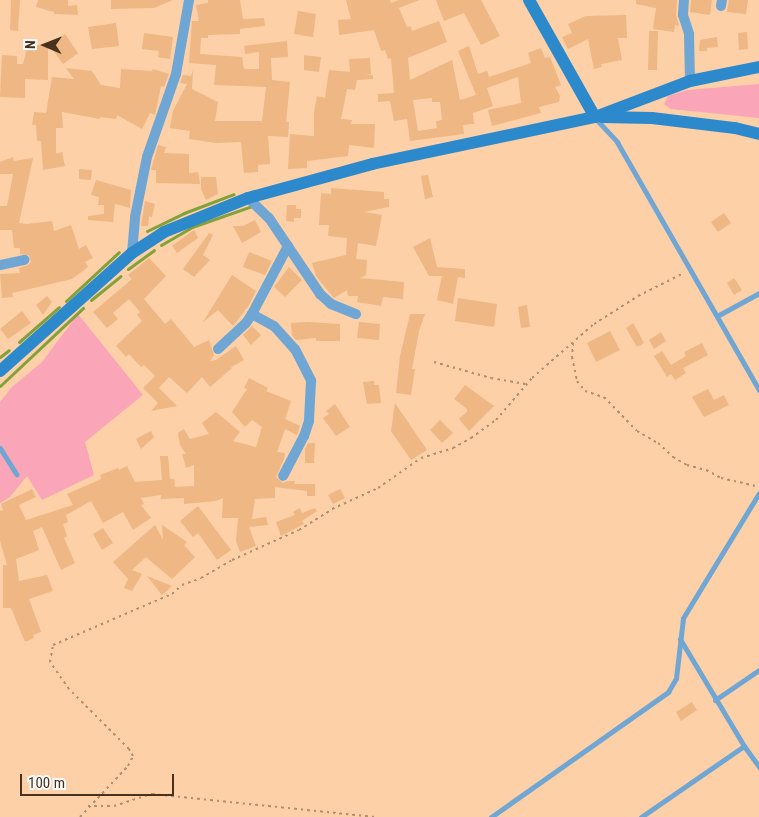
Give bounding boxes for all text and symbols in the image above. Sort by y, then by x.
north arrow [20,20,70,70]
text: N [22,40,38,49]
scale bar [22,764,176,796]
text: 100 m [28,774,65,792]

